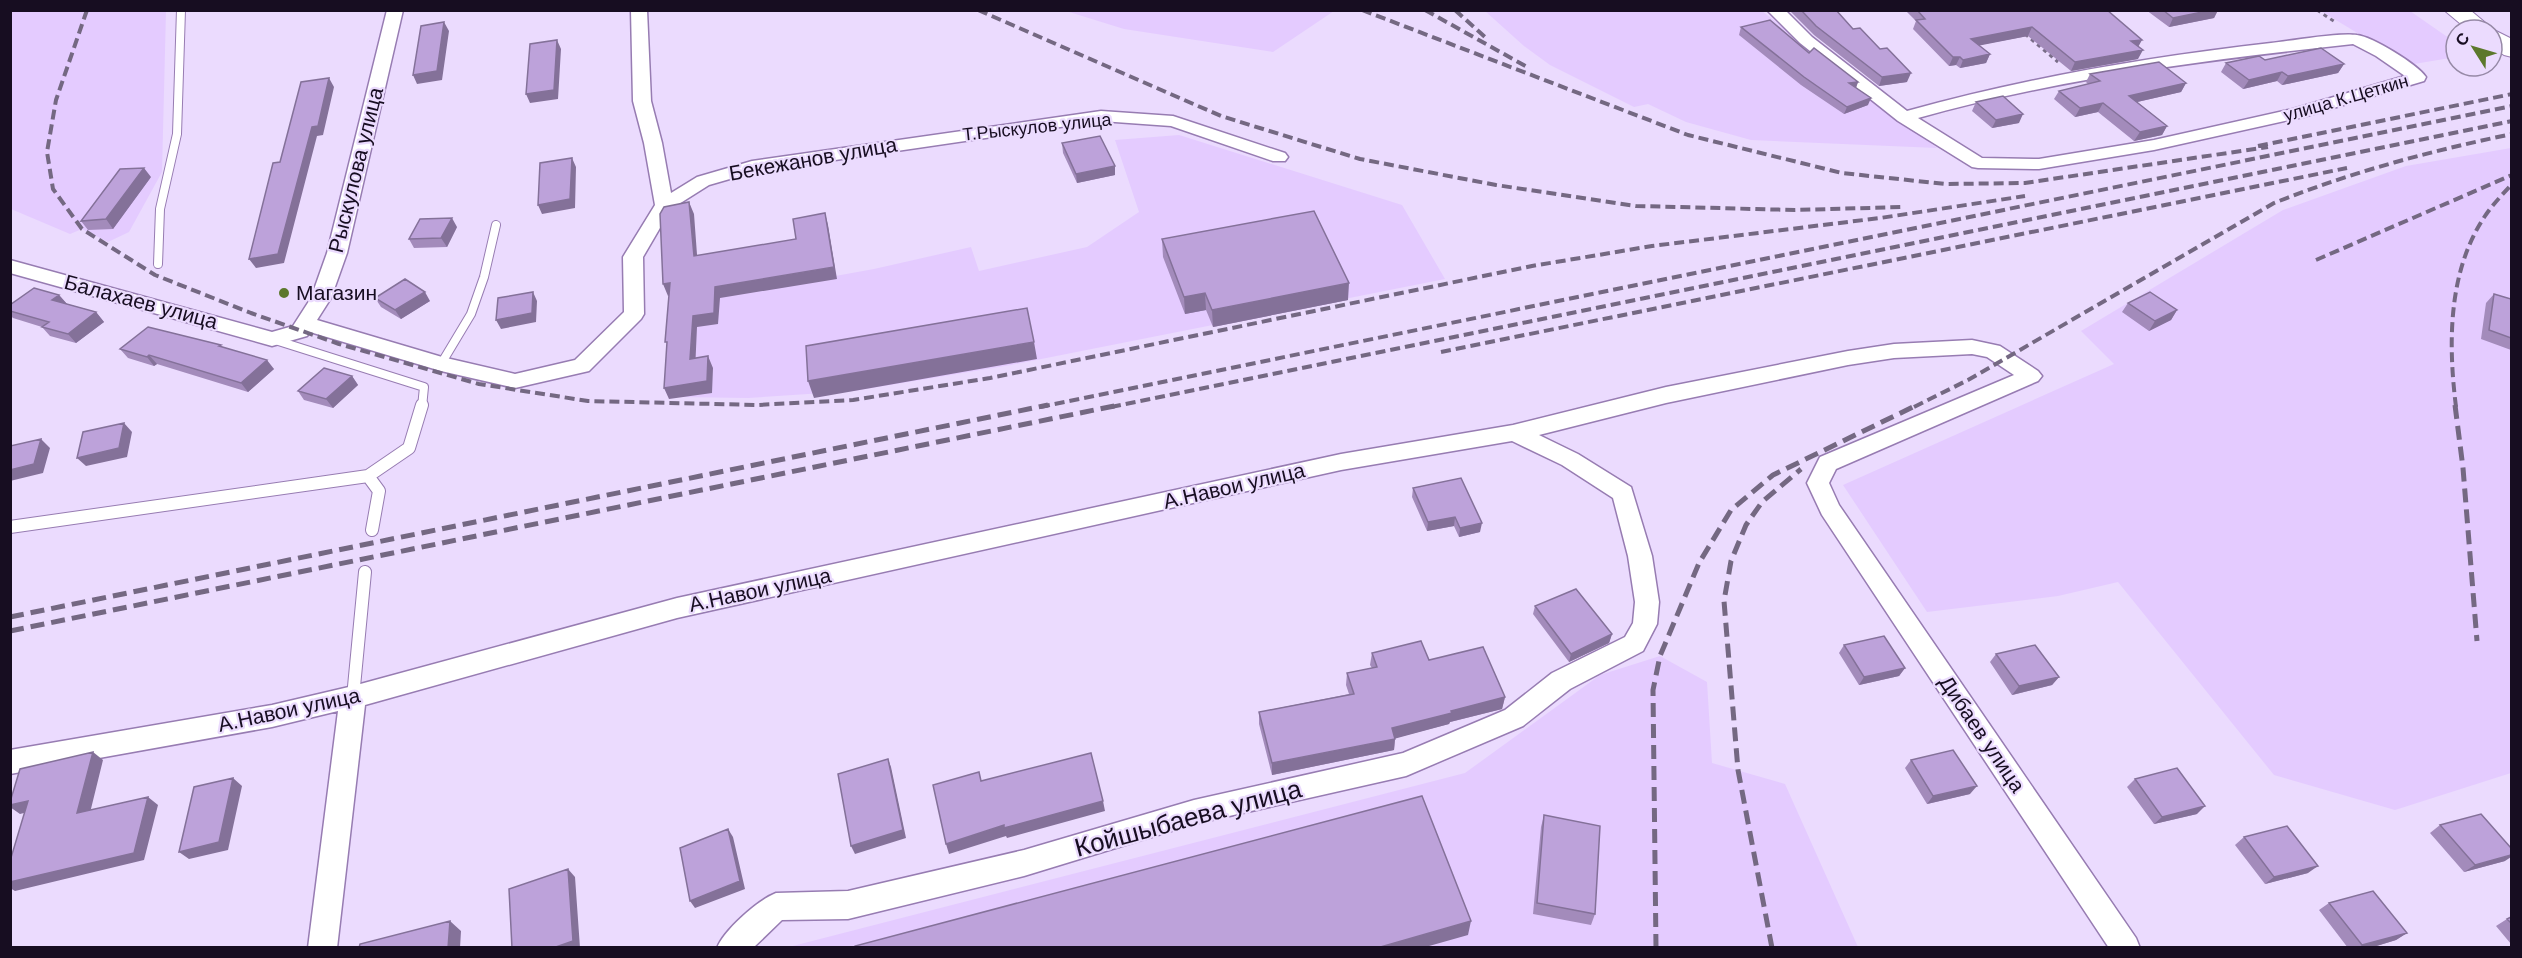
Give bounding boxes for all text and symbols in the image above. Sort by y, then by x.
north arrow [2444,18,2504,78]
text: С [2452,29,2473,49]
street label: улица К.Цеткин [2281,71,2411,125]
street label: Рыскулова улица [324,85,387,255]
street label: Т.Рыскулов улица [962,109,1113,145]
street label: Бекежанов улица [727,132,899,185]
street label: Балахаев улица [62,270,221,333]
place label: Магазин [296,281,377,304]
marker: Магазин [277,286,291,300]
street label: А.Навои улица [1161,458,1307,513]
street label: А.Навои улица [687,563,833,616]
street label: Дибаев улица [1935,671,2030,797]
street label: А.Навои улица [216,683,362,736]
street label: Койшыбаева улица [1071,773,1305,863]

